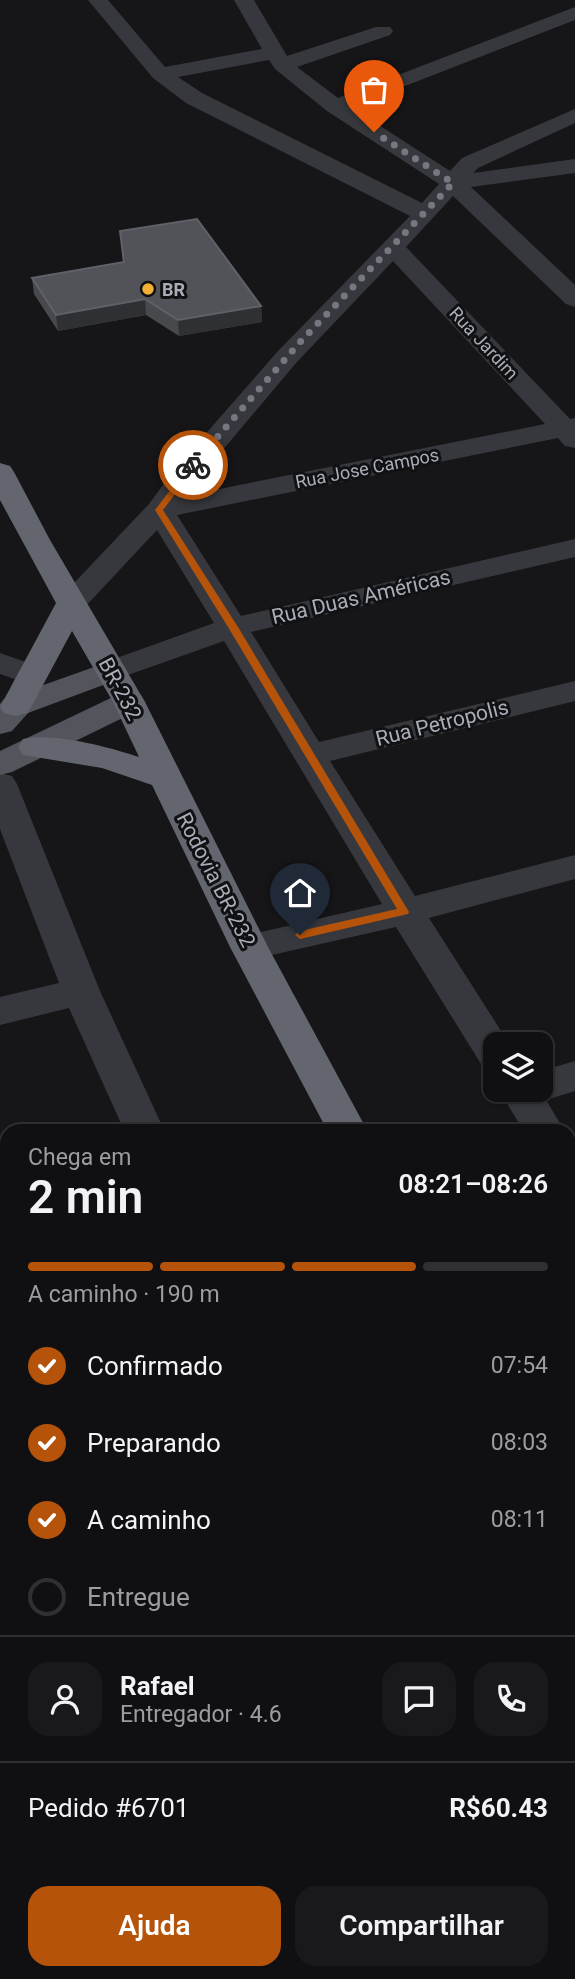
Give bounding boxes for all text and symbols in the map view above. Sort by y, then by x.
pin [344,60,404,132]
icon: bag [355,71,393,109]
place label: BR [162,279,185,300]
marker: BR [140,281,156,297]
street label: Rua Jardim [445,302,523,384]
courier [158,430,228,500]
street label: Rua Jose Campos [293,444,441,492]
icon: bike [174,446,212,484]
street label: Rua Duas Américas [269,565,453,629]
street label: BR-232 [94,654,146,724]
street label: Rua Petropolis [373,695,511,751]
street label: Rodovia BR-232 [172,809,260,951]
pin [270,863,330,935]
icon: home [281,874,319,912]
map controls [483,1032,553,1102]
button: layers [483,1032,553,1102]
text: Chega em [28,1144,131,1171]
text: 08:21–08:26 [398,1169,548,1199]
text: 2 min [28,1170,143,1224]
text: A caminho · 190 m [28,1281,220,1308]
icon: check [28,1347,66,1385]
text: Confirmado [87,1351,223,1381]
text: 07:54 [491,1352,548,1379]
icon: check [28,1424,66,1462]
text: Preparando [87,1428,221,1458]
text: 08:03 [491,1429,548,1456]
icon: check [28,1501,66,1539]
text: A caminho [87,1505,211,1535]
text: 08:11 [491,1506,548,1533]
text: Entregue [87,1582,190,1612]
button: person [28,1662,102,1736]
button: chat [382,1662,456,1736]
button: phone [474,1662,548,1736]
text: Rafael [120,1671,195,1701]
text: Entregador · 4.6 [120,1701,282,1728]
text: Pedido #6701 [28,1793,189,1823]
text: R$60.43 [449,1793,548,1823]
button: Ajuda [28,1886,281,1966]
button: Compartilhar [295,1886,548,1966]

